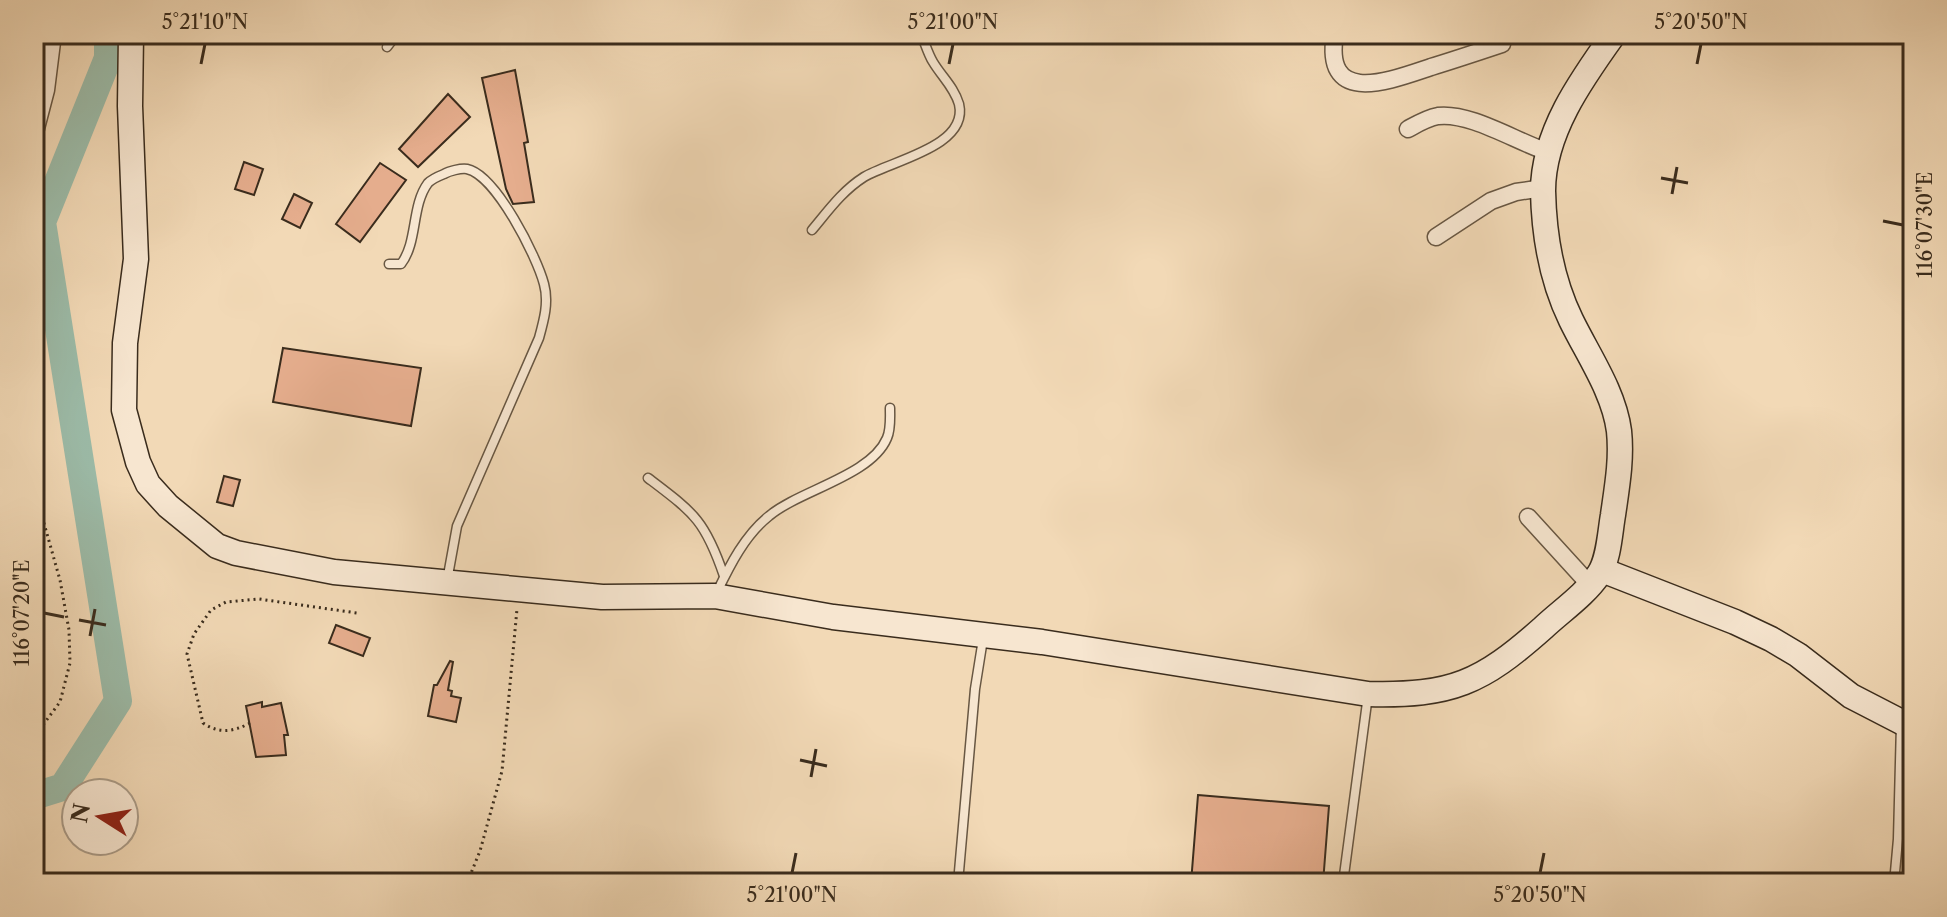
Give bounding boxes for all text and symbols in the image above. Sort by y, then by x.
text: 5°21'10"N [162,10,248,34]
text: 5°21'00"N [908,10,998,34]
text: 5°20'50"N [1654,10,1748,34]
text: 116°07'30"E [1913,172,1937,278]
text: 116°07'20"E [10,560,34,667]
north arrow [60,777,140,857]
text: N [66,801,96,825]
text: 5°21'00"N [747,883,837,907]
text: 5°20'50"N [1493,883,1587,907]

